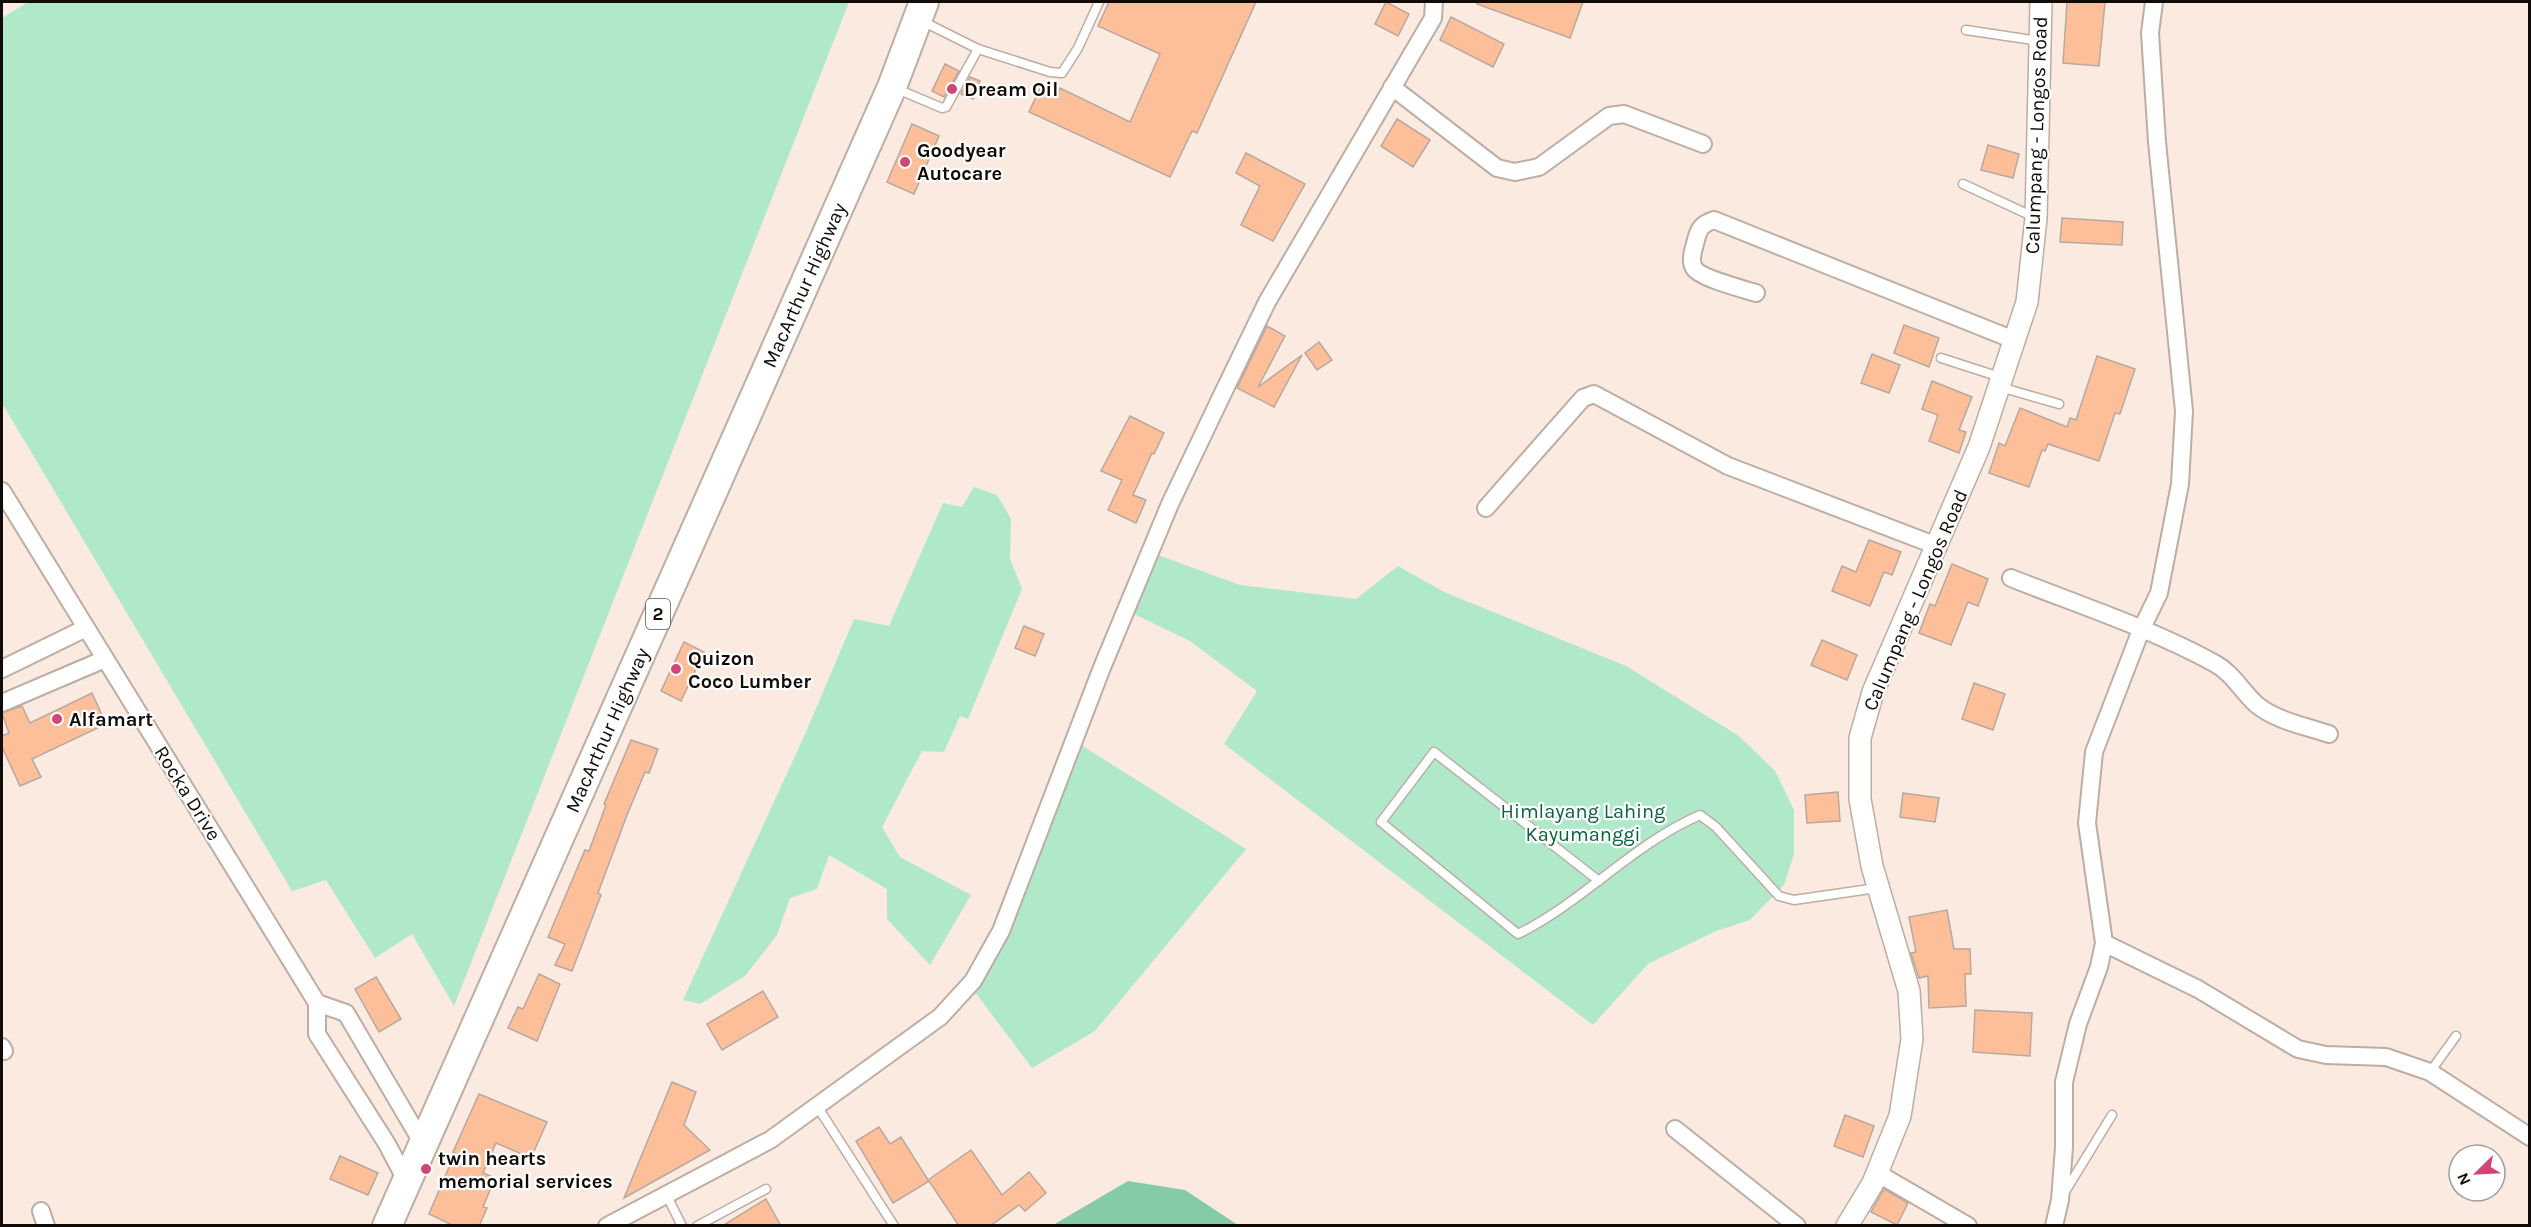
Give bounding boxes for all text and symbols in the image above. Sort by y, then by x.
street label: Calumpang - Longos Road [2021,16,2052,254]
place label: Dream Oil [964,78,1058,101]
marker: Dream Oil [945,82,959,96]
place label: Goodyear Autocare [917,139,1006,185]
marker: Goodyear Autocare [898,155,912,169]
street label: MacArthur Highway [758,199,851,371]
street label: Calumpang - Longos Road [1858,486,1973,714]
road number: 2 [646,599,670,629]
street label: MacArthur Highway [561,644,654,816]
place label: Quizon Coco Lumber [688,647,811,693]
marker: Quizon Coco Lumber [669,662,683,676]
place label: Alfamart [69,708,153,731]
marker: Alfamart [50,712,64,726]
street label: Rocka Drive [149,742,226,845]
park label: Himlayang Lahing Kayumanggi [1501,800,1665,846]
north arrow [2447,1143,2507,1203]
place label: twin hearts memorial services [438,1147,613,1193]
marker: twin hearts memorial services [419,1162,433,1176]
text: N [2453,1170,2475,1188]

